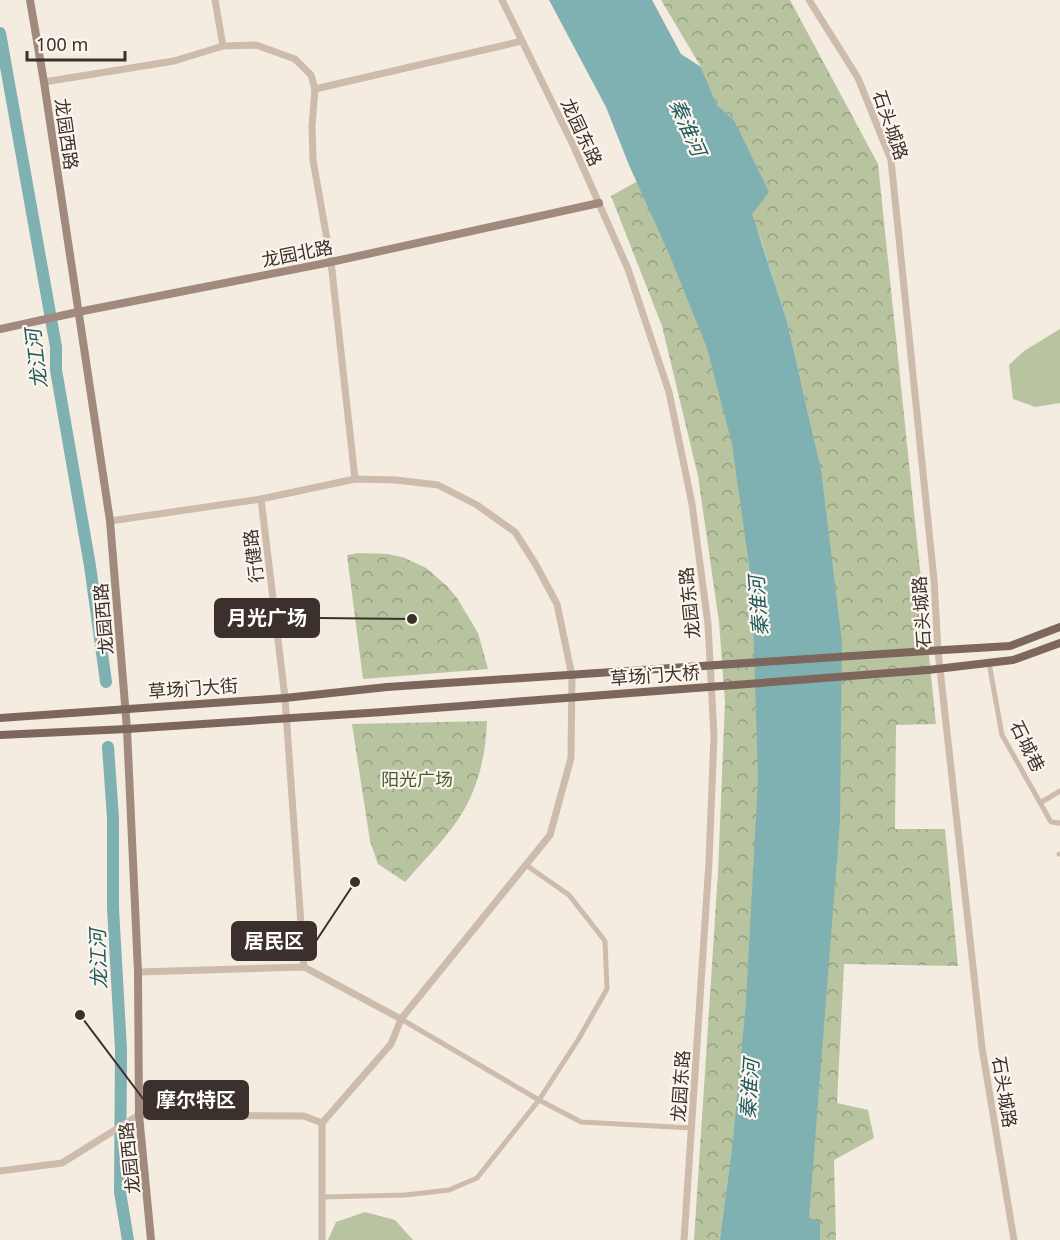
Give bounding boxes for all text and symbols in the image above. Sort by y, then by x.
scale bar [27,24,124,62]
text: 100 m [36,32,88,56]
street label: 石头城路 [868,87,914,163]
street label: 龙园东路 [556,94,608,170]
water label: 秦淮河 [663,94,714,164]
street label: 龙园西路 [50,97,84,171]
street label: 龙园北路 [259,234,335,272]
water label: 龙江河 [18,324,53,390]
street label: 行健路 [238,528,268,584]
street label: 龙园东路 [673,566,705,640]
water label: 秦淮河 [742,571,774,637]
street label: 石头城路 [907,575,935,649]
street label: 龙园西路 [88,582,118,656]
callout: 月光广场 [215,599,319,637]
text: 月光广场 [227,604,307,631]
street label: 草场门大桥 [609,660,701,690]
street label: 草场门大街 [147,673,239,703]
street label: 石城巷 [1005,716,1051,776]
park label: 阳光广场 [381,767,453,791]
callout: 居民区 [232,922,316,960]
water label: 龙江河 [83,925,113,989]
text: 居民区 [244,927,304,954]
street label: 龙园东路 [666,1049,694,1123]
water label: 秦淮河 [733,1054,765,1120]
street label: 石头城路 [988,1055,1022,1129]
callout: 摩尔特区 [144,1081,248,1119]
text: 摩尔特区 [156,1086,236,1113]
street label: 龙园西路 [113,1121,145,1195]

